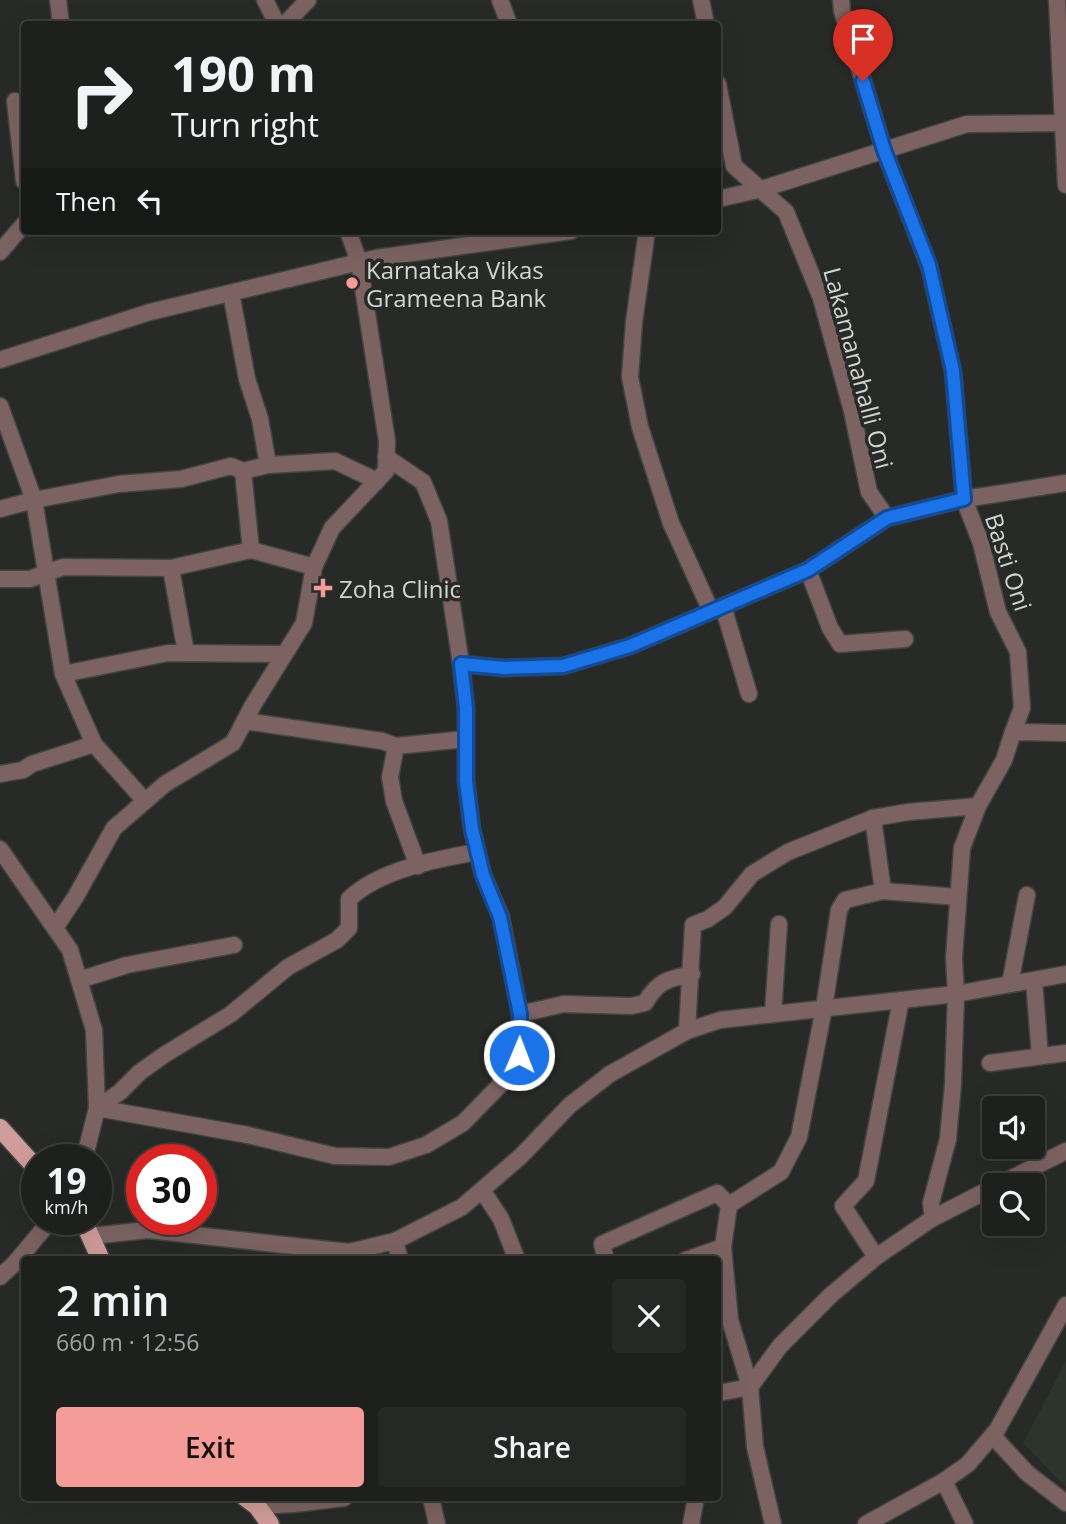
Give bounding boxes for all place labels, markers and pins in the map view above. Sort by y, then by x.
pin [833,9,893,81]
place label: Karnataka Vikas Grameena Bank [366,253,547,314]
marker: Karnataka Vikas Grameena Bank [344,275,360,291]
place label: Zoha Clinic [339,572,461,605]
marker: Zoha Clinic [313,578,333,598]

